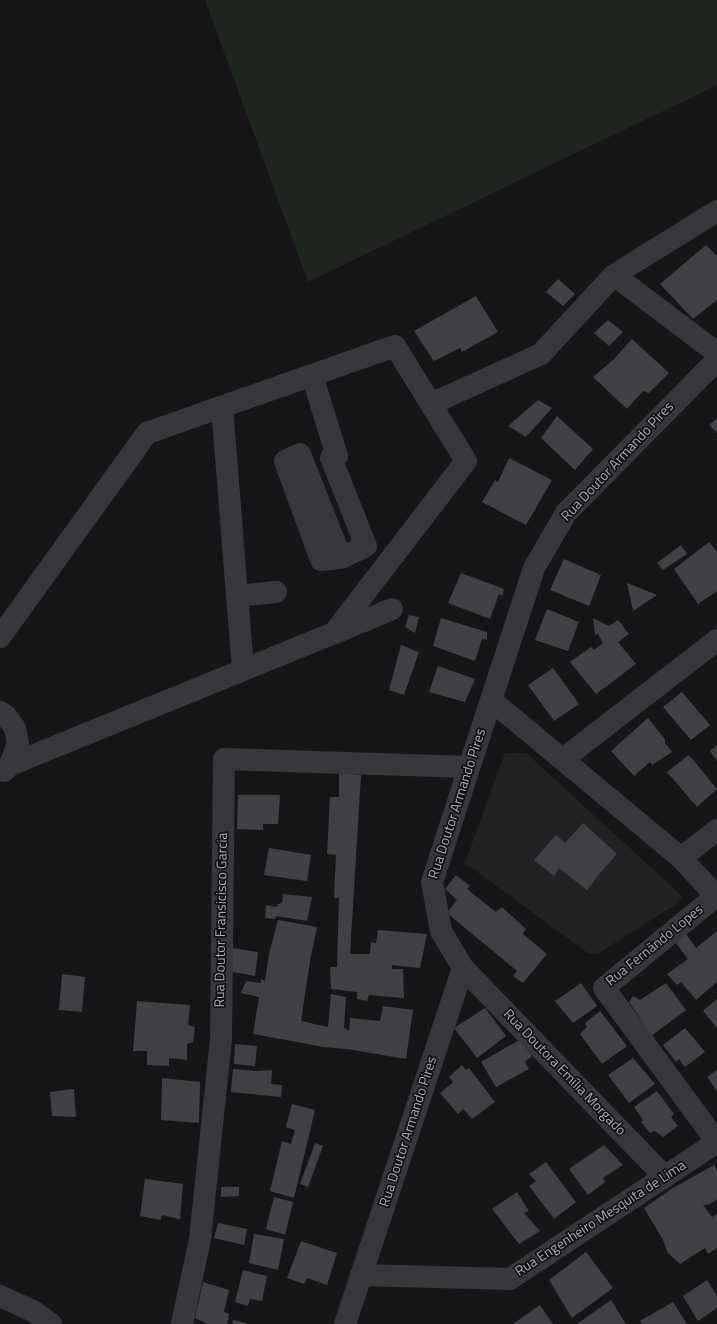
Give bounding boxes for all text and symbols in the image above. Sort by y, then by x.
street label: Rua Doutor Armando Pires [558,399,678,525]
street label: Rua Doutor Armando Pires [426,727,490,881]
street label: Rua Doutor Fransicisco Garcia [212,832,232,1008]
street label: Rua Fernãndo Lopes [603,902,707,990]
street label: Rua Doutora Emília Morgado [499,1006,629,1140]
street label: Rua Doutor Armando Pires [377,1055,441,1209]
street label: Rua Engenheiro Mesquita de Lima [512,1157,690,1281]

